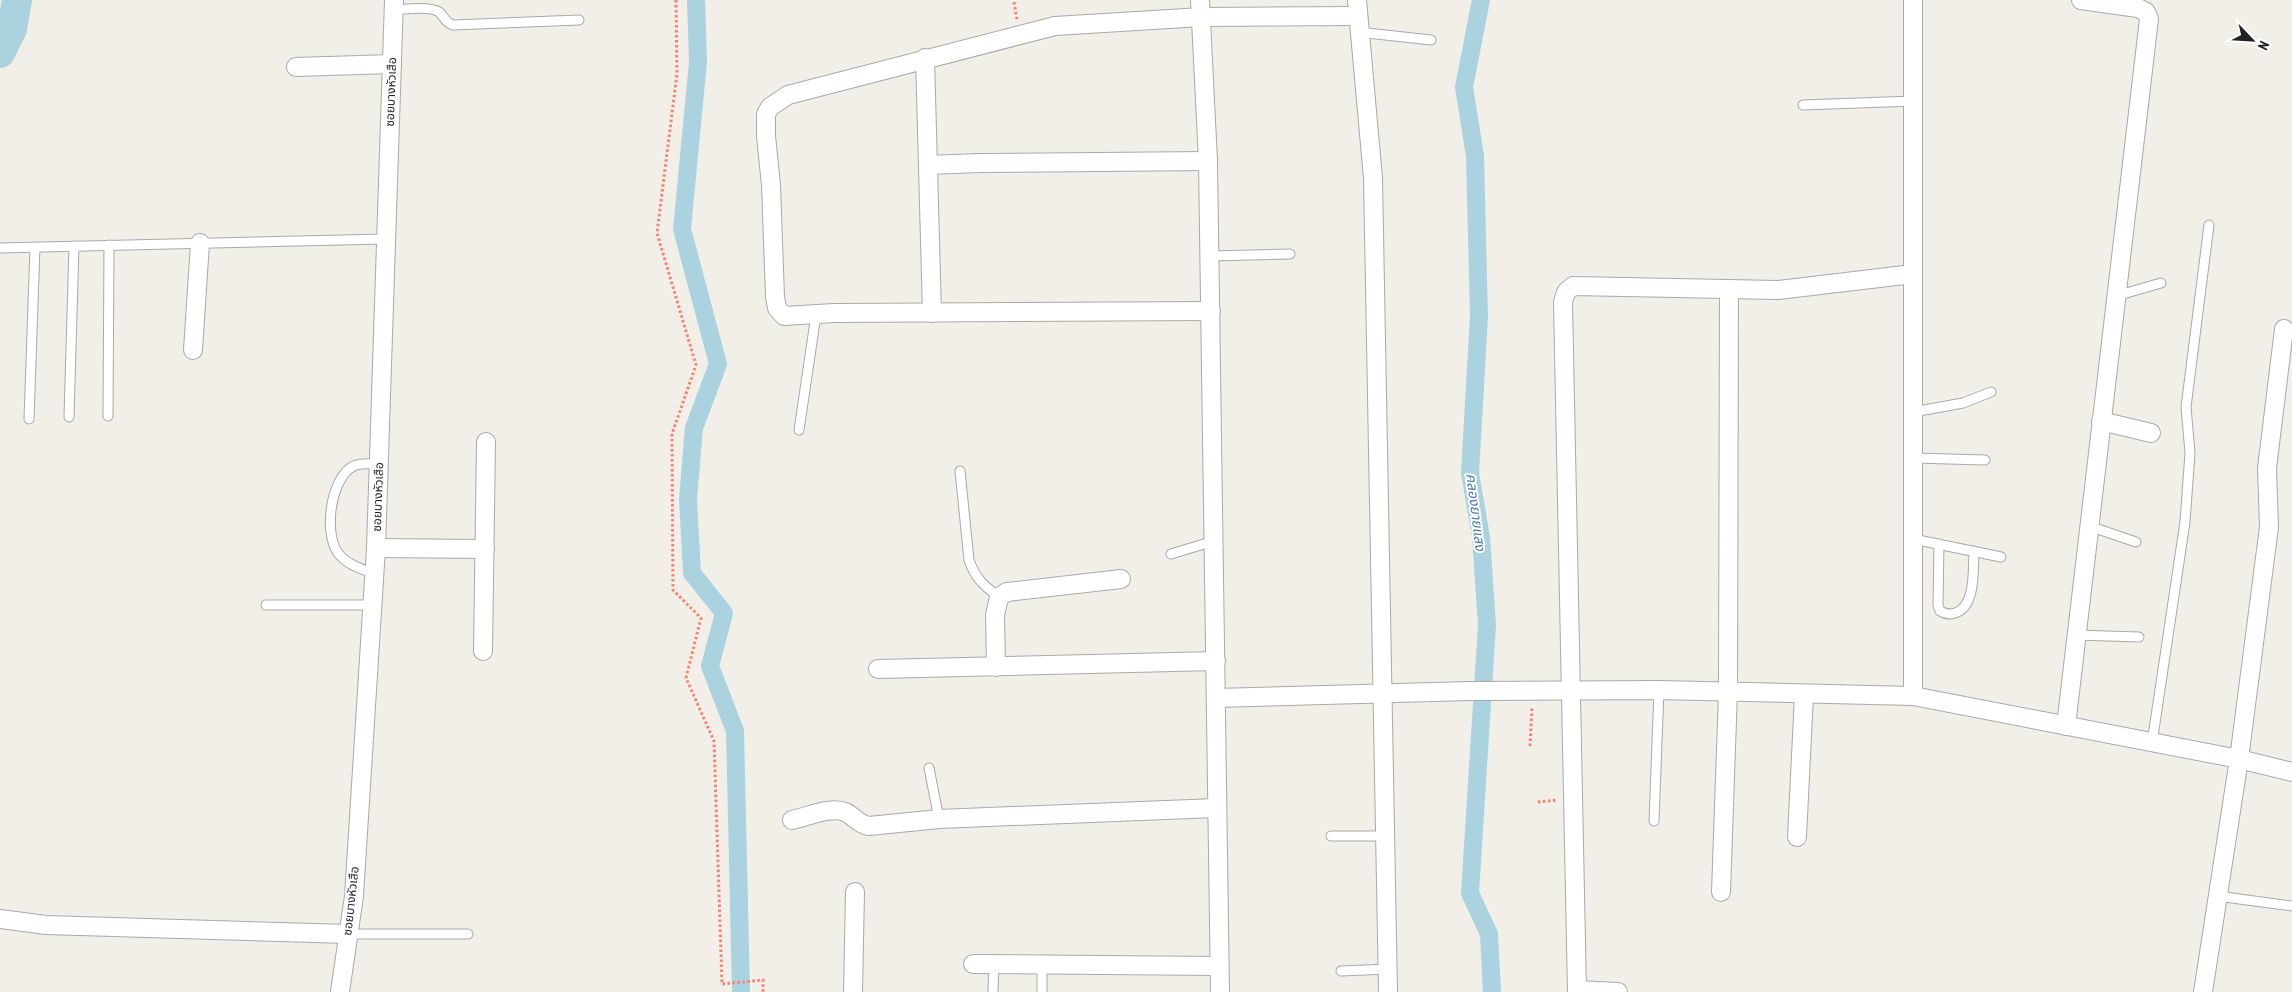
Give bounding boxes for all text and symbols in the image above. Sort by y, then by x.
north arrow [2227,15,2277,65]
text: N [2254,38,2274,53]
street label: ซอยบางหัวเสือ [382,57,399,127]
street label: ซอยบางหัวเสือ [369,462,386,532]
water label: คลองยายแสง [1462,472,1490,553]
street label: ซอยบางหัวเสือ [339,866,362,936]

